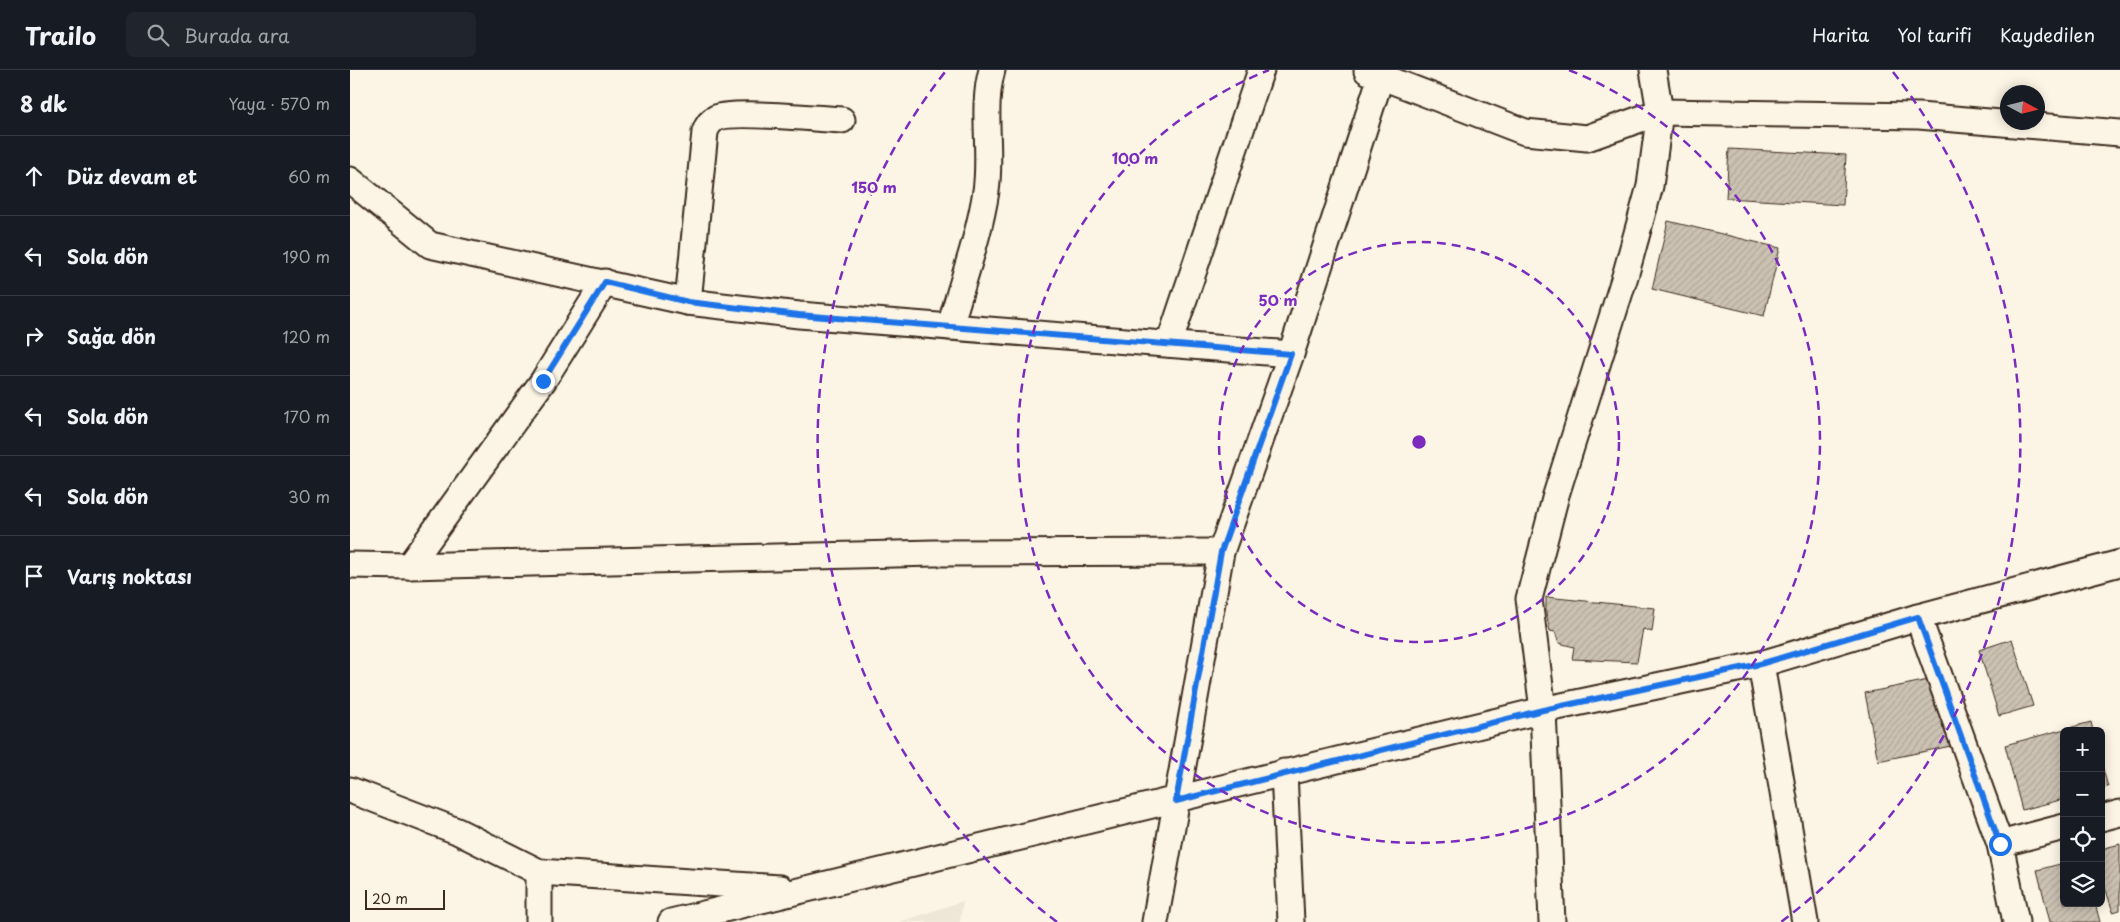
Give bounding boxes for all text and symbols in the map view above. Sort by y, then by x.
search box [126,12,476,57]
text: Trailo [25,17,96,53]
icon: search [144,21,172,49]
text: Burada ara [184,21,290,49]
text: Harita [1812,21,1869,48]
text: Yol tarifi [1897,21,1972,48]
text: Kaydedilen [2000,21,2095,48]
north arrow [2000,85,2045,130]
text: 8 dk [20,87,67,119]
text: Yaya · 570 m [228,91,330,115]
text: 100 m [1112,146,1158,169]
icon: ahead [20,162,48,190]
text: Düz devam et [67,162,197,190]
text: 60 m [288,164,330,188]
text: 150 m [851,175,897,198]
icon: left [20,242,48,270]
text: Sola dön [67,242,148,270]
text: 190 m [282,244,330,268]
text: 50 m [1259,288,1297,311]
icon: right [20,322,48,350]
text: Sağa dön [67,322,156,350]
text: 120 m [283,324,330,348]
route end [532,370,555,393]
icon: left [20,402,48,430]
text: Sola dön [67,402,148,430]
text: 170 m [284,404,330,428]
centre of rings [1410,433,1428,451]
icon: left [20,482,48,510]
text: Sola dön [67,482,148,510]
text: 30 m [288,484,330,508]
icon: arrive [20,562,48,590]
text: Varış noktası [67,562,192,590]
map controls [2060,727,2105,907]
button: + [2060,727,2105,772]
button: − [2060,772,2105,817]
button: locate [2060,817,2105,862]
route start [1989,833,2012,856]
button: layers [2060,862,2105,907]
scale bar [365,887,445,910]
text: 20 m [372,888,408,909]

